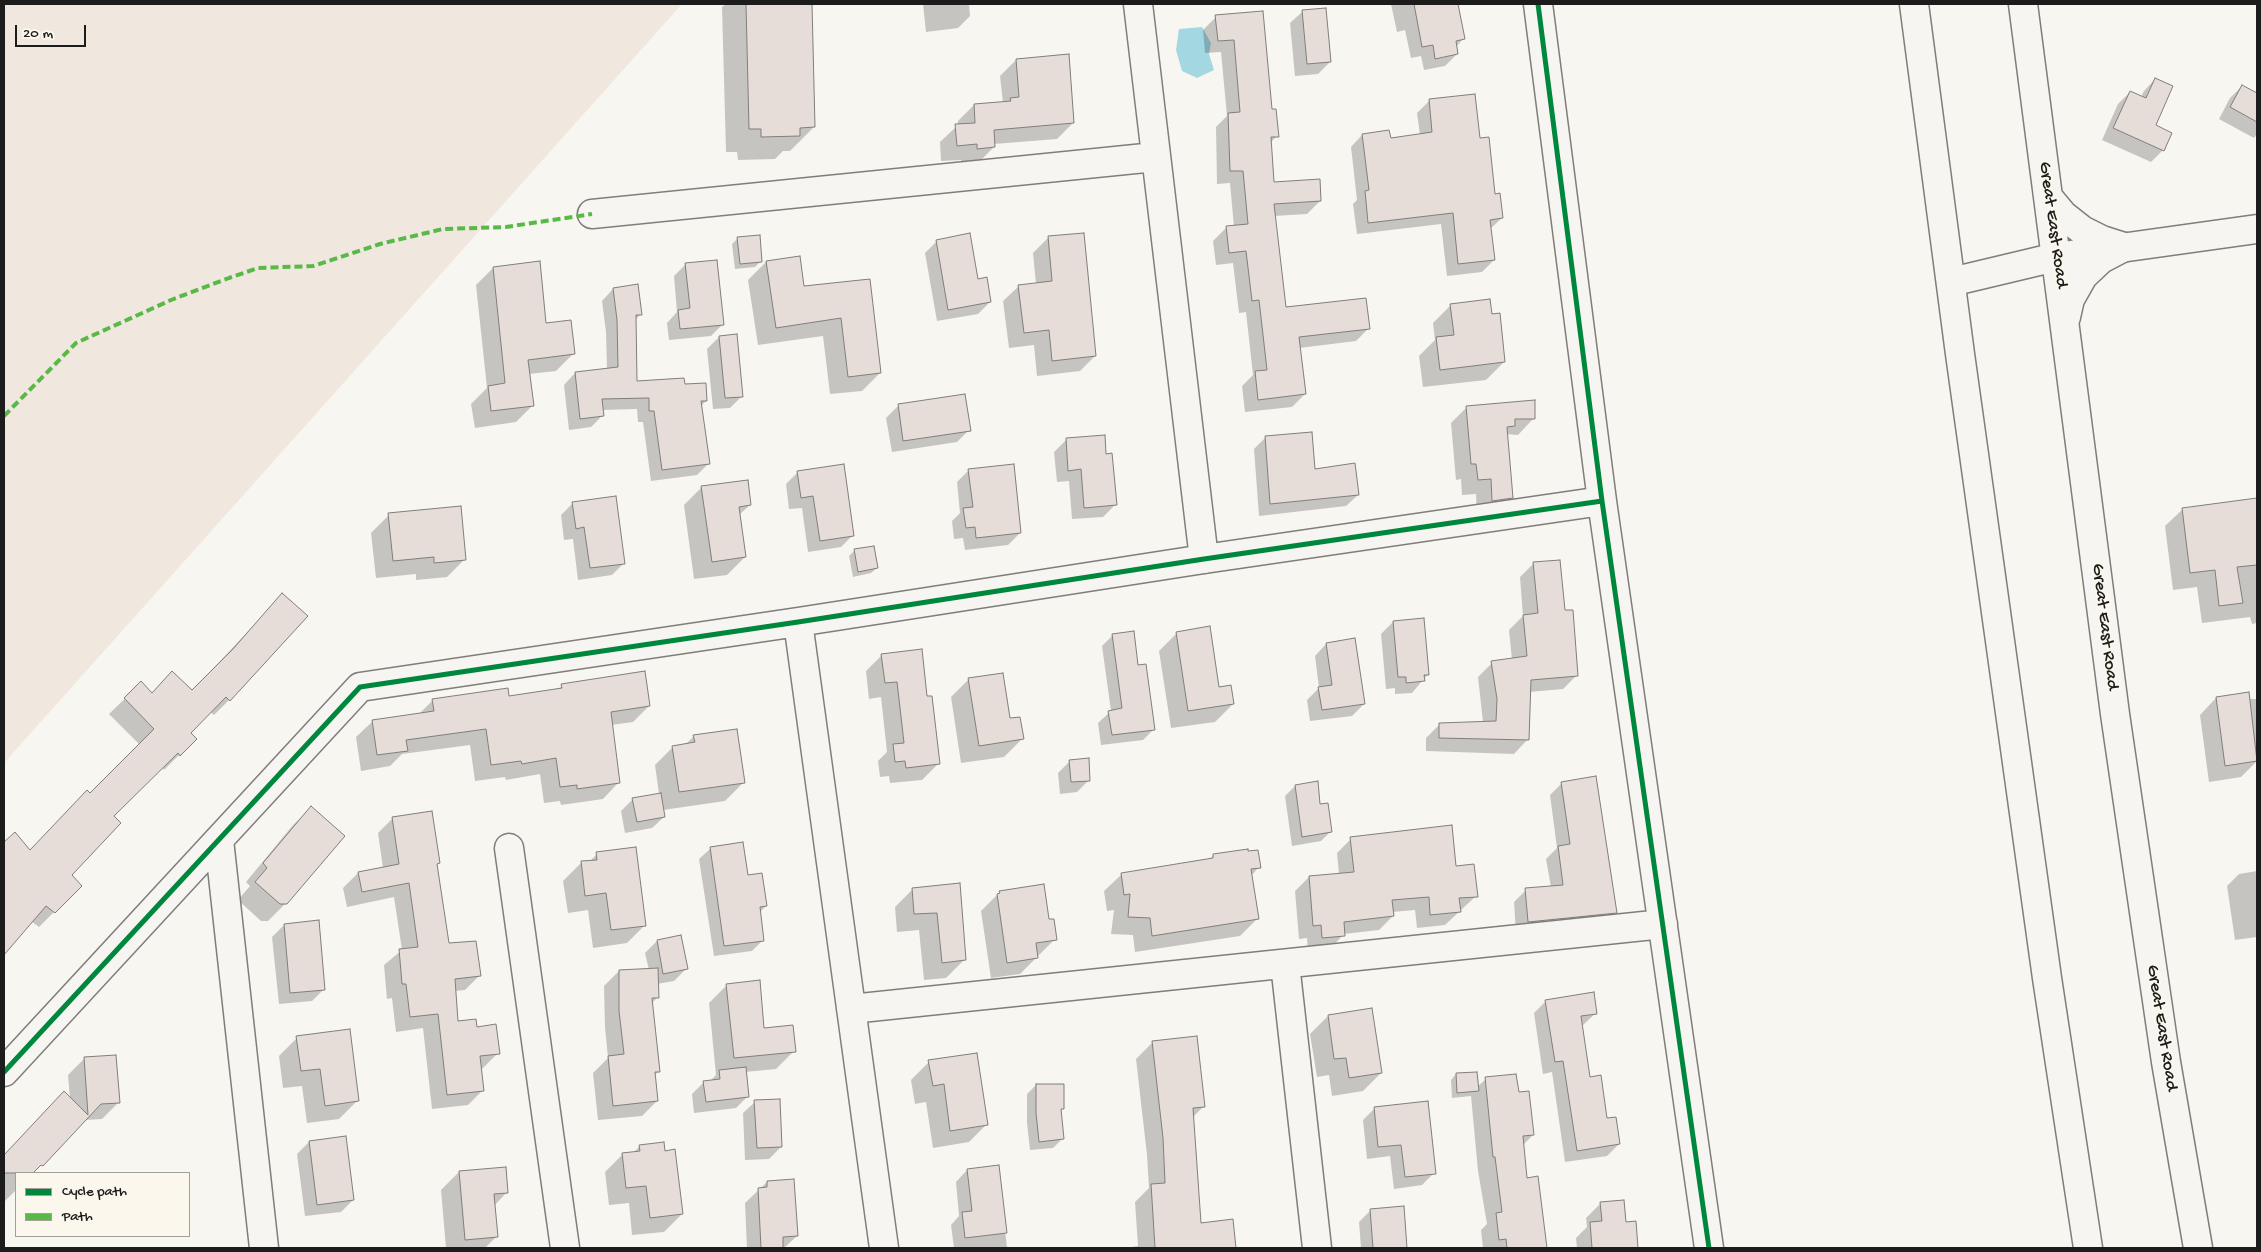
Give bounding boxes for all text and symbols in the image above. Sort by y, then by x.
scale bar [18,15,89,47]
text: 20 m [23,25,53,43]
street label: Great East Road [2032,160,2072,290]
street label: Great East Road [2086,562,2122,692]
street label: Great East Road [2140,963,2182,1093]
legend [15,1172,190,1237]
text: Cycle path [62,1183,127,1201]
text: Path [62,1208,93,1226]

